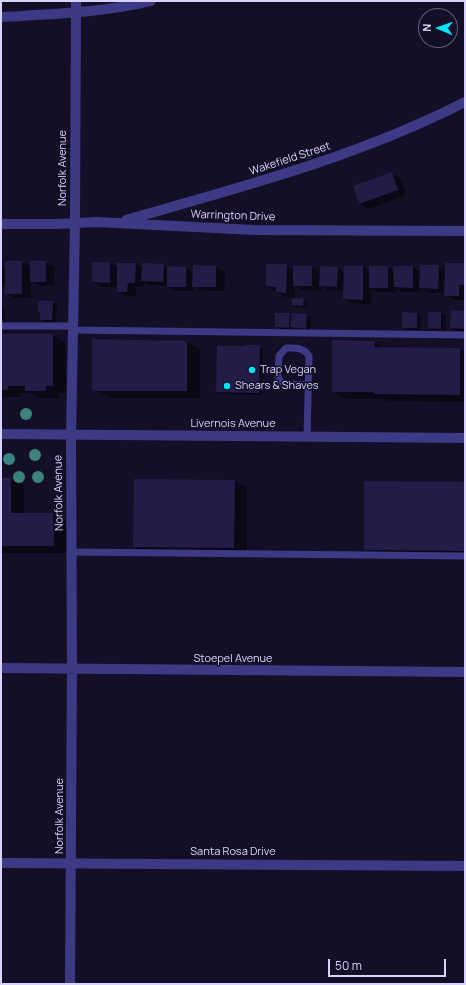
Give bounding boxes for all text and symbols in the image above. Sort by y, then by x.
north arrow [418,8,458,48]
text: N [419,23,434,32]
street label: Norfolk Avenue [56,130,70,206]
street label: Wakefield Street [248,140,332,178]
street label: Warrington Drive [190,208,276,224]
place label: Trap Vegan [260,363,316,377]
marker: Trap Vegan [247,365,257,375]
place label: Shears & Shaves [235,379,319,393]
marker: Shears & Shaves [222,381,232,391]
street label: Livernois Avenue [190,417,276,431]
street label: Norfolk Avenue [52,455,66,531]
street label: Stoepel Avenue [193,652,273,666]
street label: Norfolk Avenue [53,778,67,854]
street label: Santa Rosa Drive [190,845,276,859]
scale bar [330,951,448,977]
text: 50 m [335,957,362,974]

